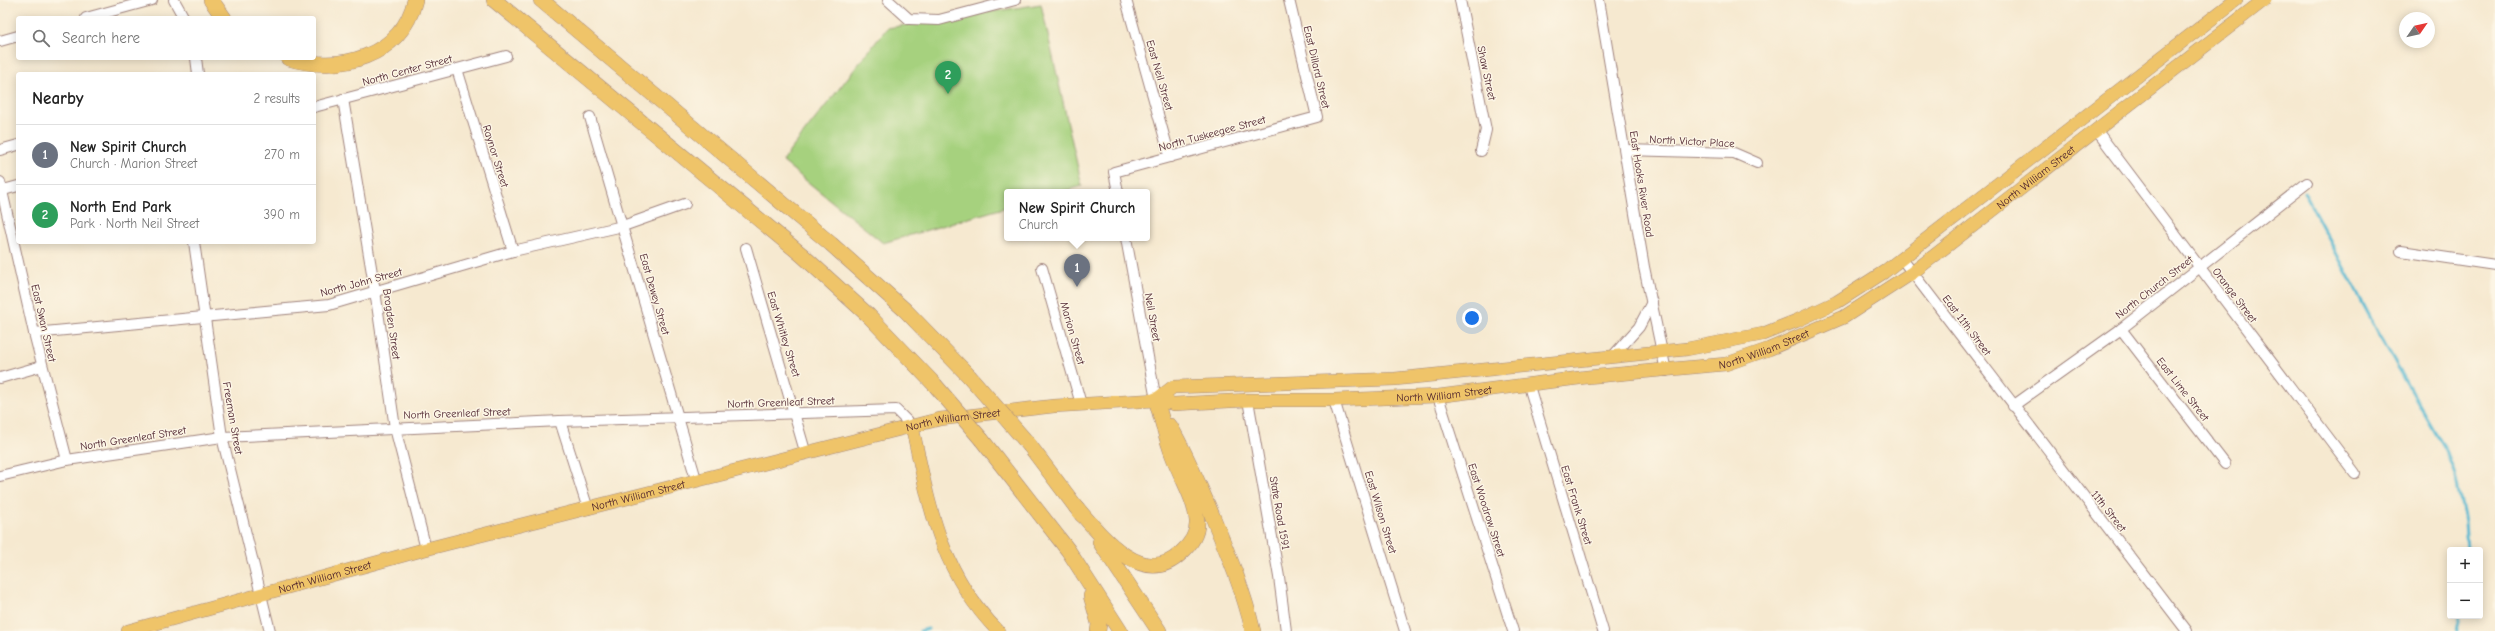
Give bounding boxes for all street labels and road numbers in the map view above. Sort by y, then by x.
street label: East Dillard Street [1301,24,1333,111]
street label: East Neil Street [1143,38,1176,113]
street label: Shaw Street [1474,45,1499,102]
street label: North Center Street [361,52,454,89]
street label: North Tuskeegee Street [1157,113,1268,154]
street label: Raynor Street [480,123,511,190]
street label: East Hooks River Road [1627,130,1656,238]
street label: North Victor Place [1649,133,1736,150]
street label: North William Street [1994,143,2078,212]
street label: East Dewey Street [637,252,673,337]
street label: North Church Street [2113,253,2196,322]
street label: North John Street [319,265,404,300]
street label: Orange Street [2210,265,2260,326]
street label: East Swan Street [28,283,59,364]
street label: Brogden Street [380,288,403,361]
street label: East Whitley Street [764,290,803,379]
street label: Neil Street [1142,292,1163,343]
street label: East 11th Street [1940,292,1994,359]
street label: Marion Street [1057,300,1088,367]
street label: North William Street [1718,326,1812,372]
street label: East Lime Street [2154,355,2212,425]
street label: Freeman Street [220,381,245,456]
street label: North William Street [1396,383,1493,405]
street label: North Greenleaf Street [727,394,836,411]
street label: North Greenleaf Street [403,405,512,422]
street label: North William Street [905,406,1002,434]
street label: North Greenleaf Street [79,424,188,453]
street label: East Woodrow Street [1465,462,1508,560]
street label: East Frank Street [1558,464,1595,547]
street label: East Wilson Street [1362,469,1400,556]
street label: State Road 1591 [1267,475,1292,551]
street label: North William Street [590,478,687,514]
street label: 11th Street [2088,488,2129,535]
street label: North William Street [277,558,373,596]

